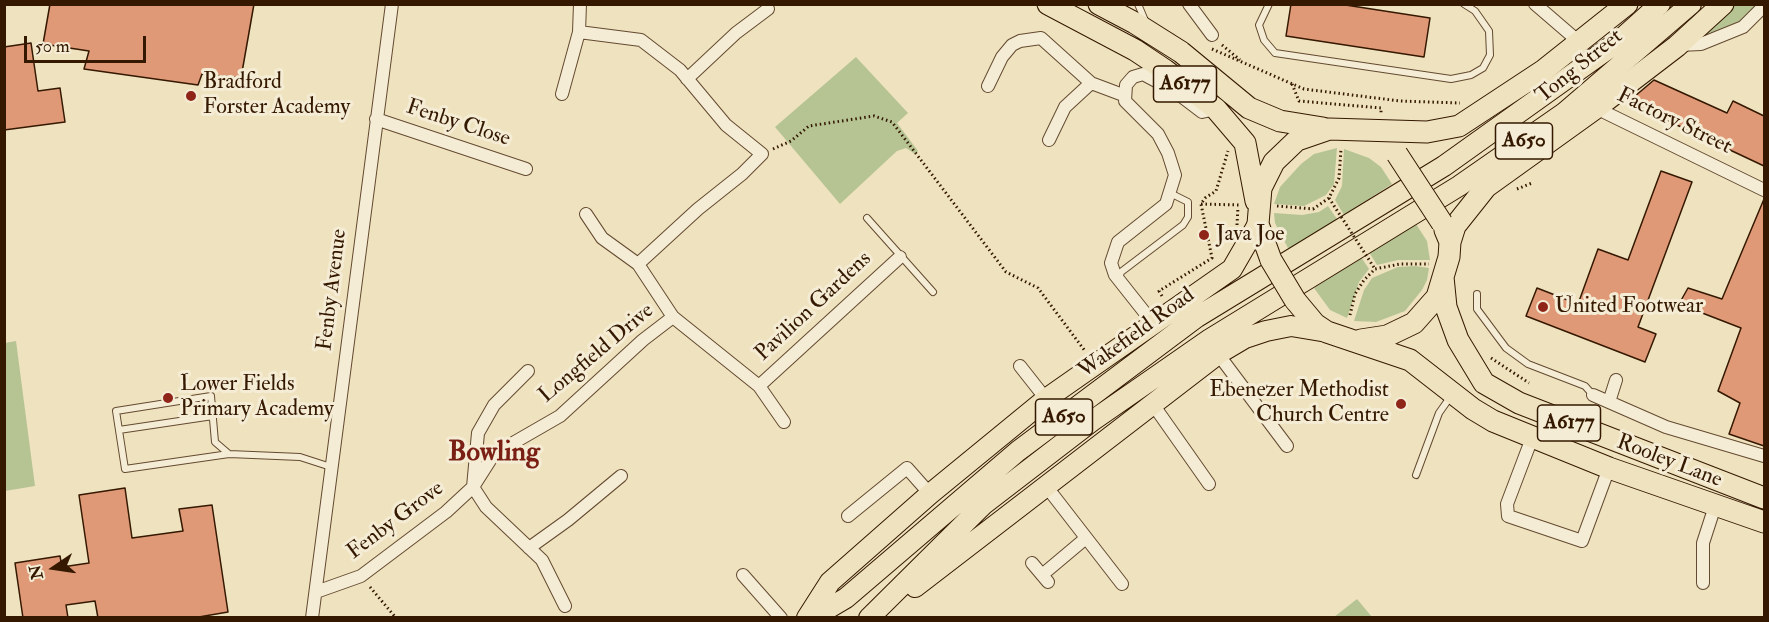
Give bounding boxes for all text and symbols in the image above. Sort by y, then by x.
scale bar [27,24,148,62]
street label: Tong Street [1531,24,1629,110]
text: 50 m [35,35,70,58]
road number: A6177 [1154,66,1216,102]
place label: Bradford Forster Academy [203,70,350,122]
street label: Factory Street [1612,83,1736,161]
marker: Bradford Forster Academy [184,89,198,103]
street label: Fenby Close [403,95,513,153]
road number: A650 [1496,123,1552,159]
place label: Java Joe [1216,222,1284,248]
street label: Fenby Avenue [312,228,354,352]
marker: Java Joe [1197,228,1211,242]
street label: Pavilion Gardens [751,247,877,367]
street label: Wakefield Road [1074,283,1200,385]
place label: United Footwear [1555,294,1703,320]
street label: Longfield Drive [534,298,660,410]
marker: United Footwear [1536,300,1550,314]
place label: Lower Fields Primary Academy [180,372,334,424]
place label: Ebenezer Methodist Church Centre [1209,378,1389,430]
marker: Lower Fields Primary Academy [161,391,175,405]
marker: Ebenezer Methodist Church Centre [1394,397,1408,411]
road number: A650 [1036,399,1092,435]
road number: A6177 [1538,405,1600,441]
street label: Rooley Lane [1612,430,1726,494]
district label: Bowling [448,437,540,471]
street label: Fenby Grove [342,476,450,566]
north arrow [24,538,84,598]
text: N [25,563,48,581]

